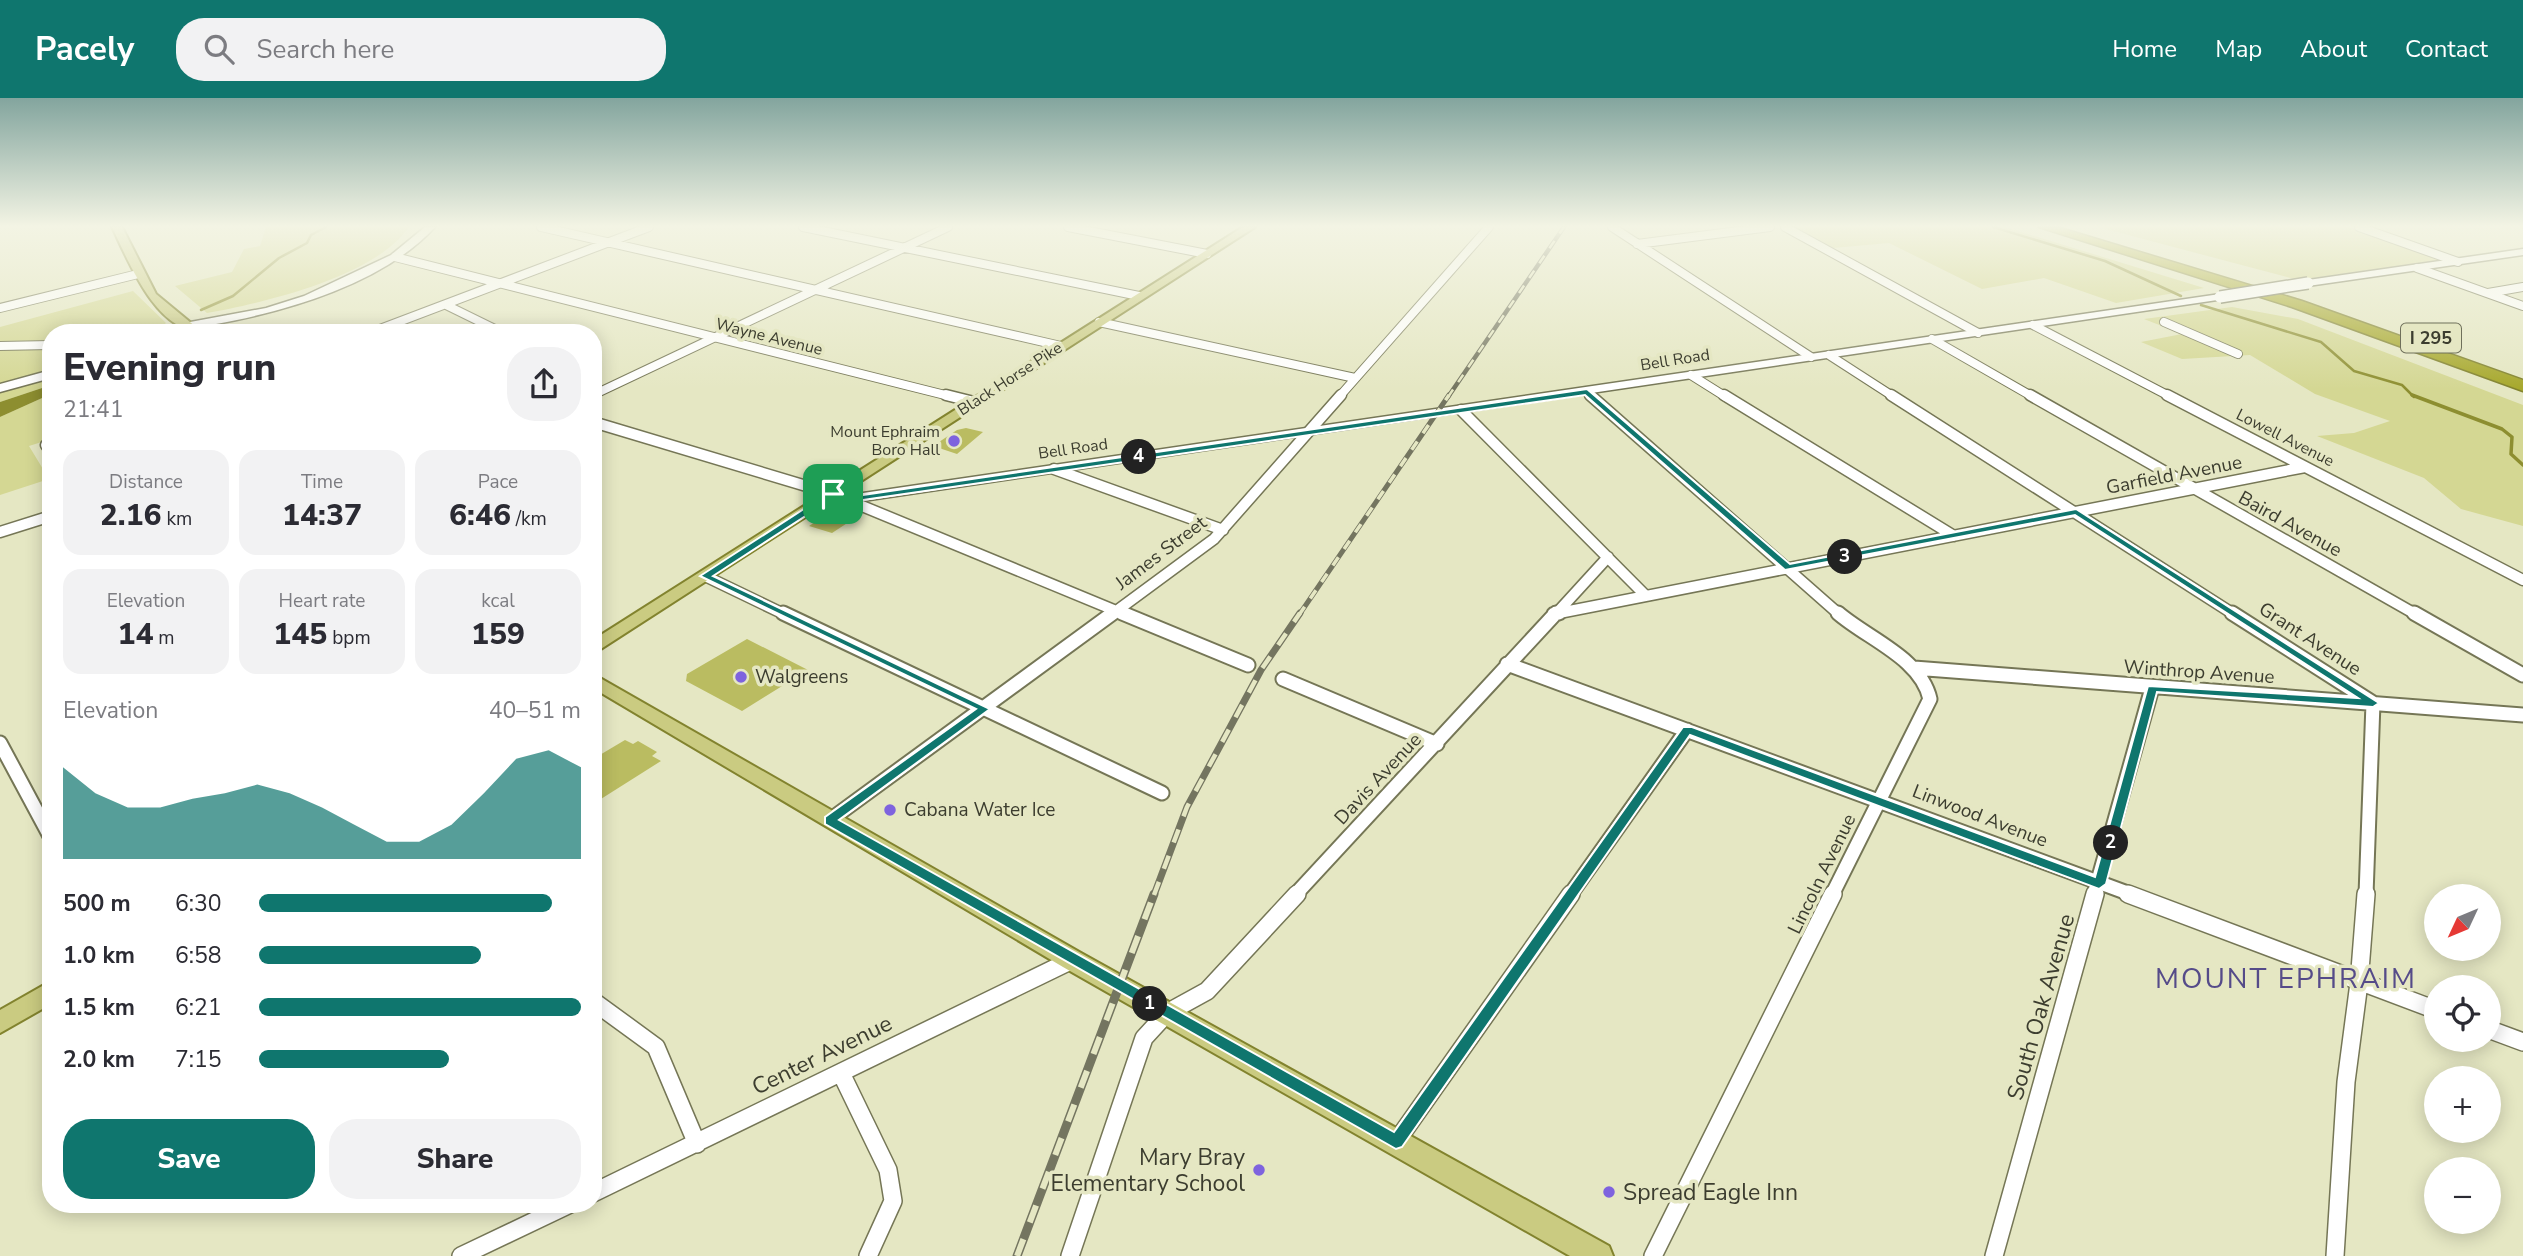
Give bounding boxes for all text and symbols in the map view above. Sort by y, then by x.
search box [176,18,666,81]
text: Pacely [35,27,134,72]
icon: search [200,30,238,68]
text: Search here [256,32,394,67]
text: Home [2112,33,2177,65]
text: Map [2215,33,2262,65]
text: About [2300,33,2367,65]
text: Contact [2405,33,2488,65]
street label: Wayne Avenue [713,313,825,361]
road number: I 295 [2401,324,2461,352]
street label: Black Horse Pike [953,337,1067,421]
text: Evening run [63,342,276,393]
street label: Bell Road [1639,344,1711,376]
button: share [507,347,581,421]
text: 21:41 [63,394,123,425]
street label: Lowell Avenue [2232,404,2338,472]
place label: Mount Ephraim Boro Hall [830,421,940,461]
marker: Mount Ephraim Boro Hall [946,433,962,449]
street label: Bell Road [1037,433,1109,465]
pin: 4 [1122,440,1156,474]
text: 4 [1133,443,1144,469]
street label: Garfield Avenue [2104,449,2244,501]
pin [803,464,863,524]
text: Distance [109,469,183,495]
text: Time [301,469,343,495]
text: Pace [478,469,518,495]
icon: arrive [814,475,852,513]
street label: Baird Avenue [2234,485,2346,563]
text: 2.16 [100,495,162,536]
text: 14:37 [282,495,362,536]
text: 6:46 [449,495,511,536]
text: km [162,506,192,532]
text: /km [511,506,547,532]
street label: James Street [1109,510,1212,597]
pin: 3 [1828,540,1862,574]
text: 3 [1839,543,1850,569]
text: Elevation [107,588,185,614]
text: Heart rate [279,588,365,614]
text: kcal [481,588,515,614]
street label: Grant Avenue [2254,596,2366,682]
text: 14 [117,614,153,655]
text: 145 [273,614,327,655]
text: 159 [471,614,525,655]
text: m [153,625,175,651]
text: bpm [327,625,371,651]
street label: Winthrop Avenue [2123,654,2275,690]
place label: Walgreens [755,664,848,690]
marker: Walgreens [733,669,749,685]
text: Elevation [63,695,158,726]
text: 40–51 m [489,695,581,726]
street label: Davis Avenue [1329,727,1427,831]
street label: Linwood Avenue [1909,778,2051,854]
place label: Cabana Water Ice [904,797,1055,823]
marker: Cabana Water Ice [882,802,898,818]
street label: Lincoln Avenue [1782,810,1862,938]
pin: 2 [2094,826,2128,860]
text: 2 [2105,829,2116,855]
north arrow [2424,884,2501,961]
map controls [2424,884,2501,1234]
text: 500 m [63,888,131,919]
text: 6:30 [175,888,222,919]
street label: South Oak Avenue [2000,910,2082,1104]
text: 1.0 km [63,940,135,971]
text: 6:58 [175,940,222,971]
district label: MOUNT EPHRAIM [2155,960,2417,998]
button: locate [2424,975,2501,1052]
pin: 1 [1132,986,1168,1021]
text: 1 [1144,990,1155,1016]
text: 1.5 km [63,992,135,1023]
text: 6:21 [175,992,222,1023]
street label: Center Avenue [747,1008,897,1102]
text: 2.0 km [63,1044,135,1075]
text: 7:15 [175,1044,222,1075]
button: + [2424,1066,2501,1143]
button: Save [63,1119,315,1199]
button: Share [329,1119,581,1199]
place label: Mary Bray Elementary School [1051,1142,1245,1199]
button: − [2424,1157,2501,1234]
marker: Mary Bray Elementary School [1251,1162,1267,1178]
place label: Spread Eagle Inn [1623,1177,1798,1208]
marker: Spread Eagle Inn [1601,1184,1617,1200]

